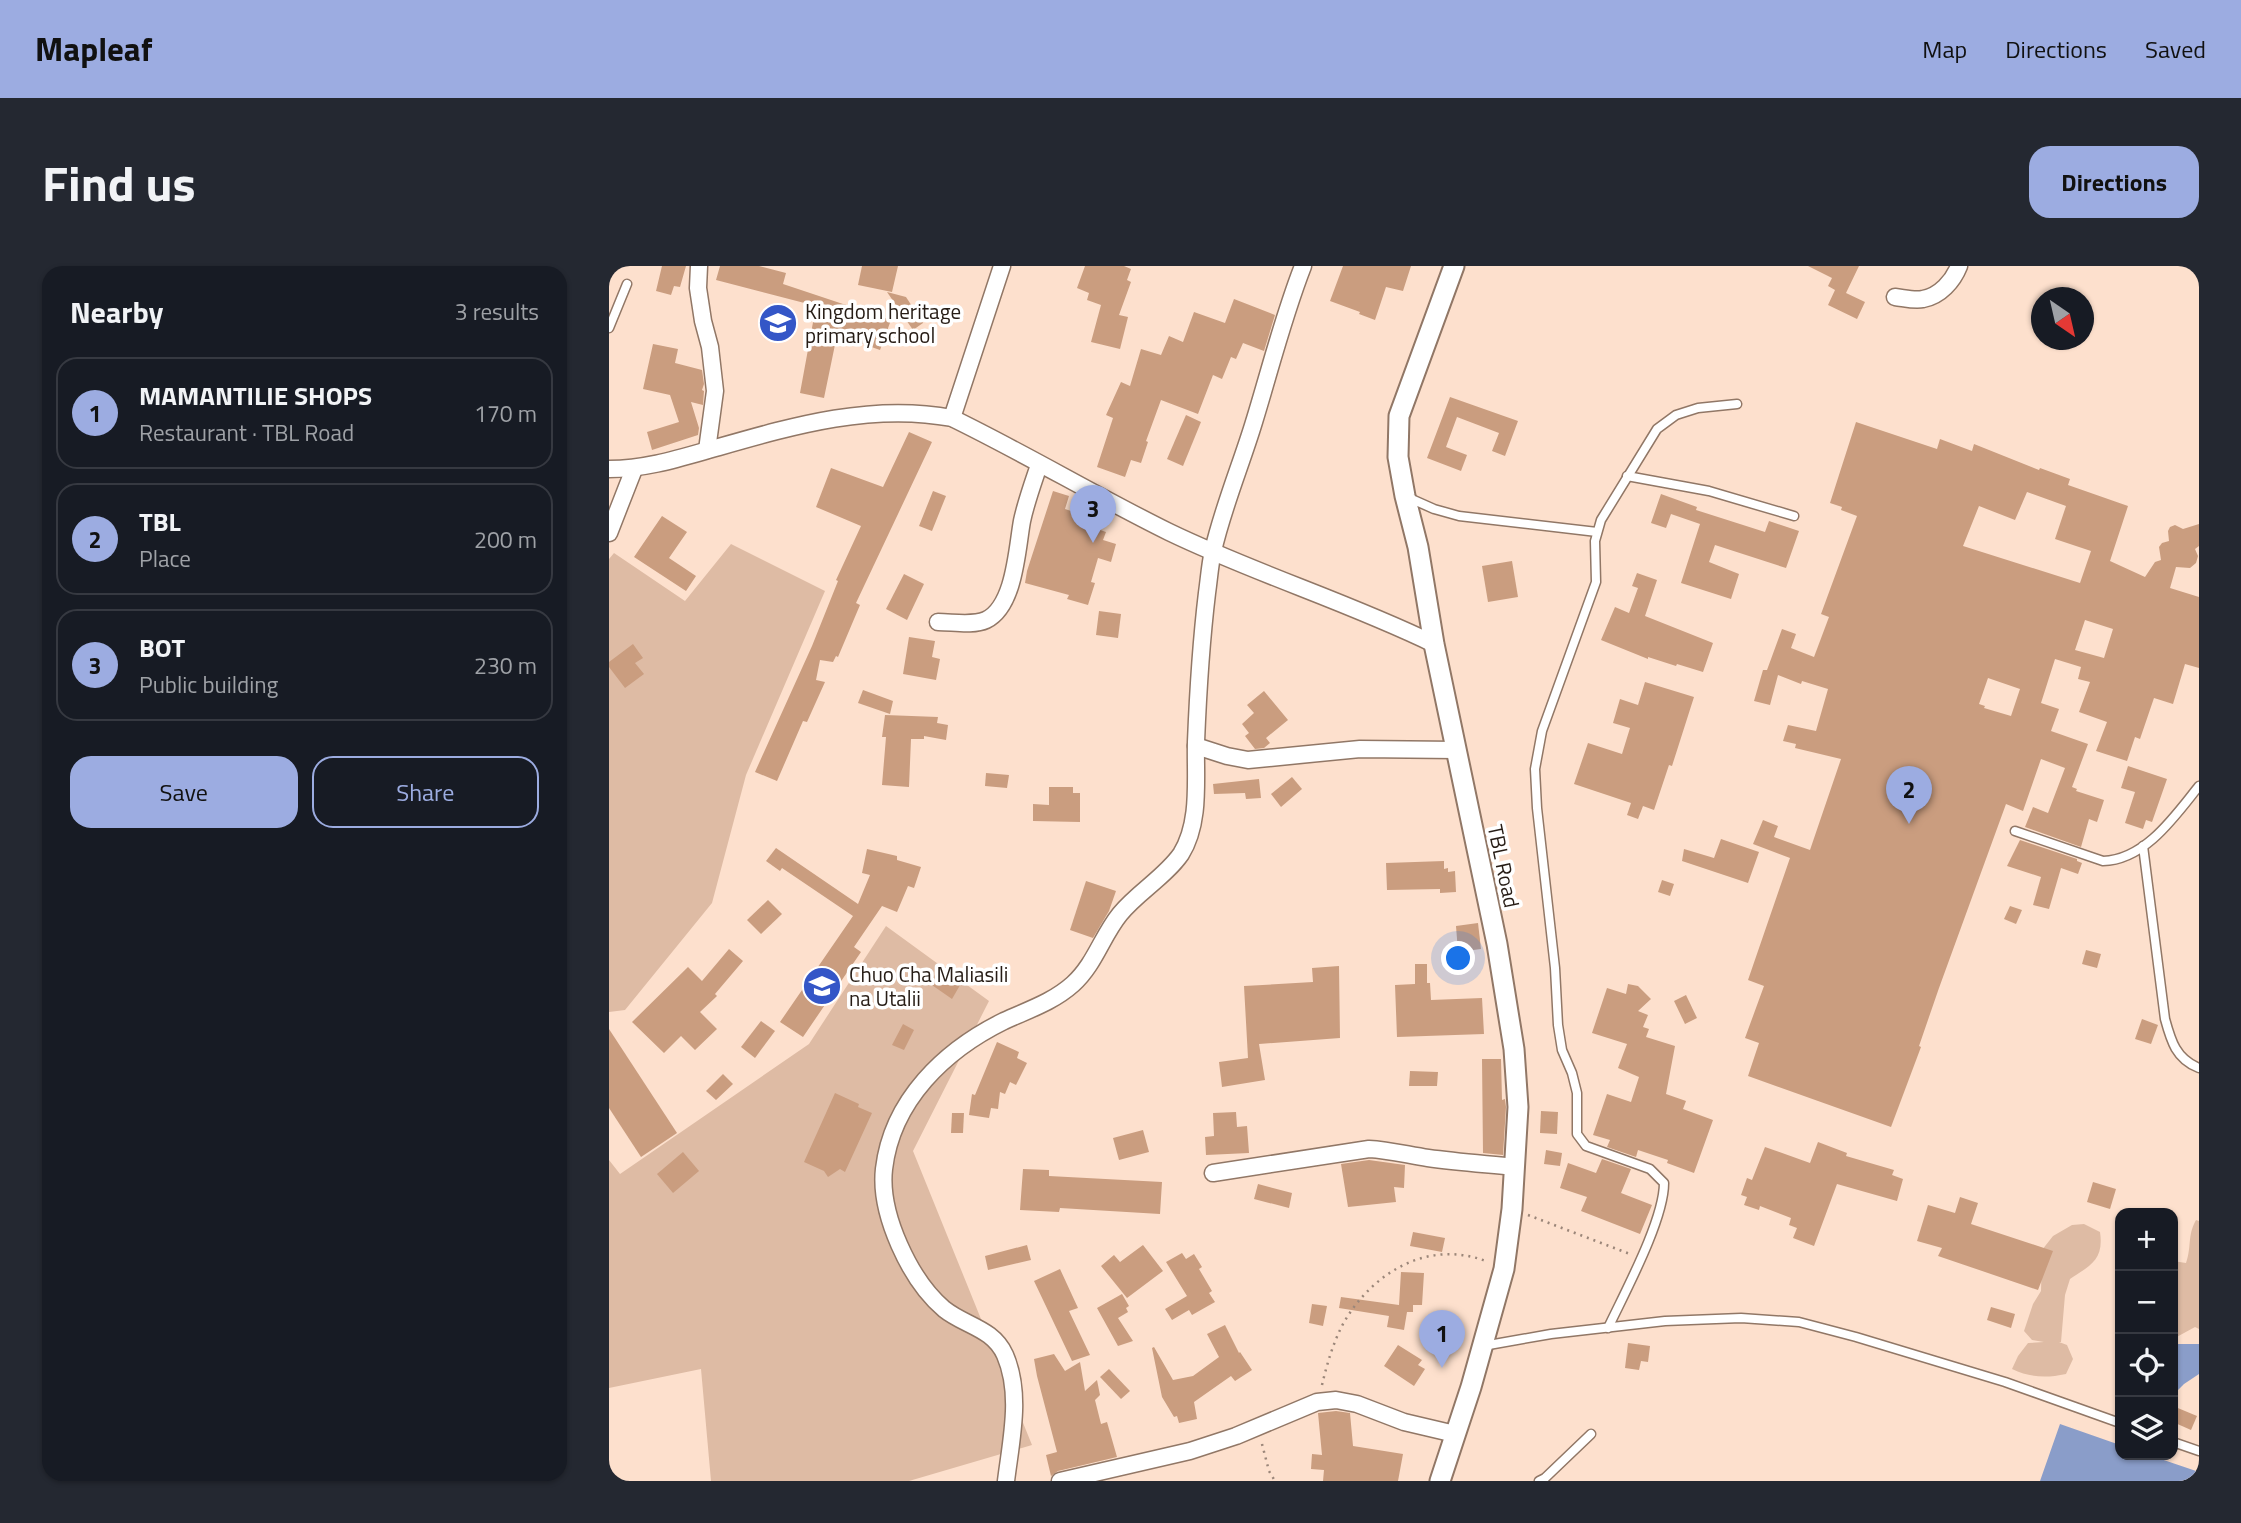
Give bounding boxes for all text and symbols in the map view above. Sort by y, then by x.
text: Mapleaf [35,24,153,74]
text: Map [1922,31,1967,67]
text: Directions [2005,31,2107,67]
text: Saved [2145,31,2206,67]
text: Find us [42,145,196,220]
button: Directions [2029,146,2199,218]
north arrow [2031,287,2094,350]
text: Nearby [70,289,163,335]
text: 3 results [455,294,539,329]
place label: Kingdom heritage primary school [805,295,961,351]
school or university icon: Kingdom heritage primary school [757,302,799,344]
text: MAMANTILIE SHOPS [139,376,372,415]
text: 1 [89,396,101,431]
text: 170 m [474,396,537,431]
text: Restaurant · TBL Road [139,415,354,450]
pin: 3 [1070,485,1116,543]
text: TBL [139,502,181,541]
text: 2 [89,522,101,557]
text: 200 m [474,522,537,557]
text: Place [139,541,191,576]
text: BOT [139,628,185,667]
text: 3 [89,648,101,683]
text: 230 m [474,648,537,683]
text: Public building [139,667,278,702]
button: Save [70,756,298,828]
button: Share [312,756,539,828]
pin: 2 [1886,766,1932,824]
street label: TBL Road [1480,822,1528,910]
your location [1441,941,1475,975]
place label: Chuo Cha Maliasili na Utalii [849,958,1008,1014]
school or university icon: Chuo Cha Maliasili na Utalii [801,965,843,1007]
map controls [2115,1208,2178,1460]
button: + [2115,1208,2178,1271]
button: − [2115,1271,2178,1334]
pin: 1 [1419,1310,1465,1368]
button: locate [2115,1334,2178,1397]
button: layers [2115,1397,2178,1460]

